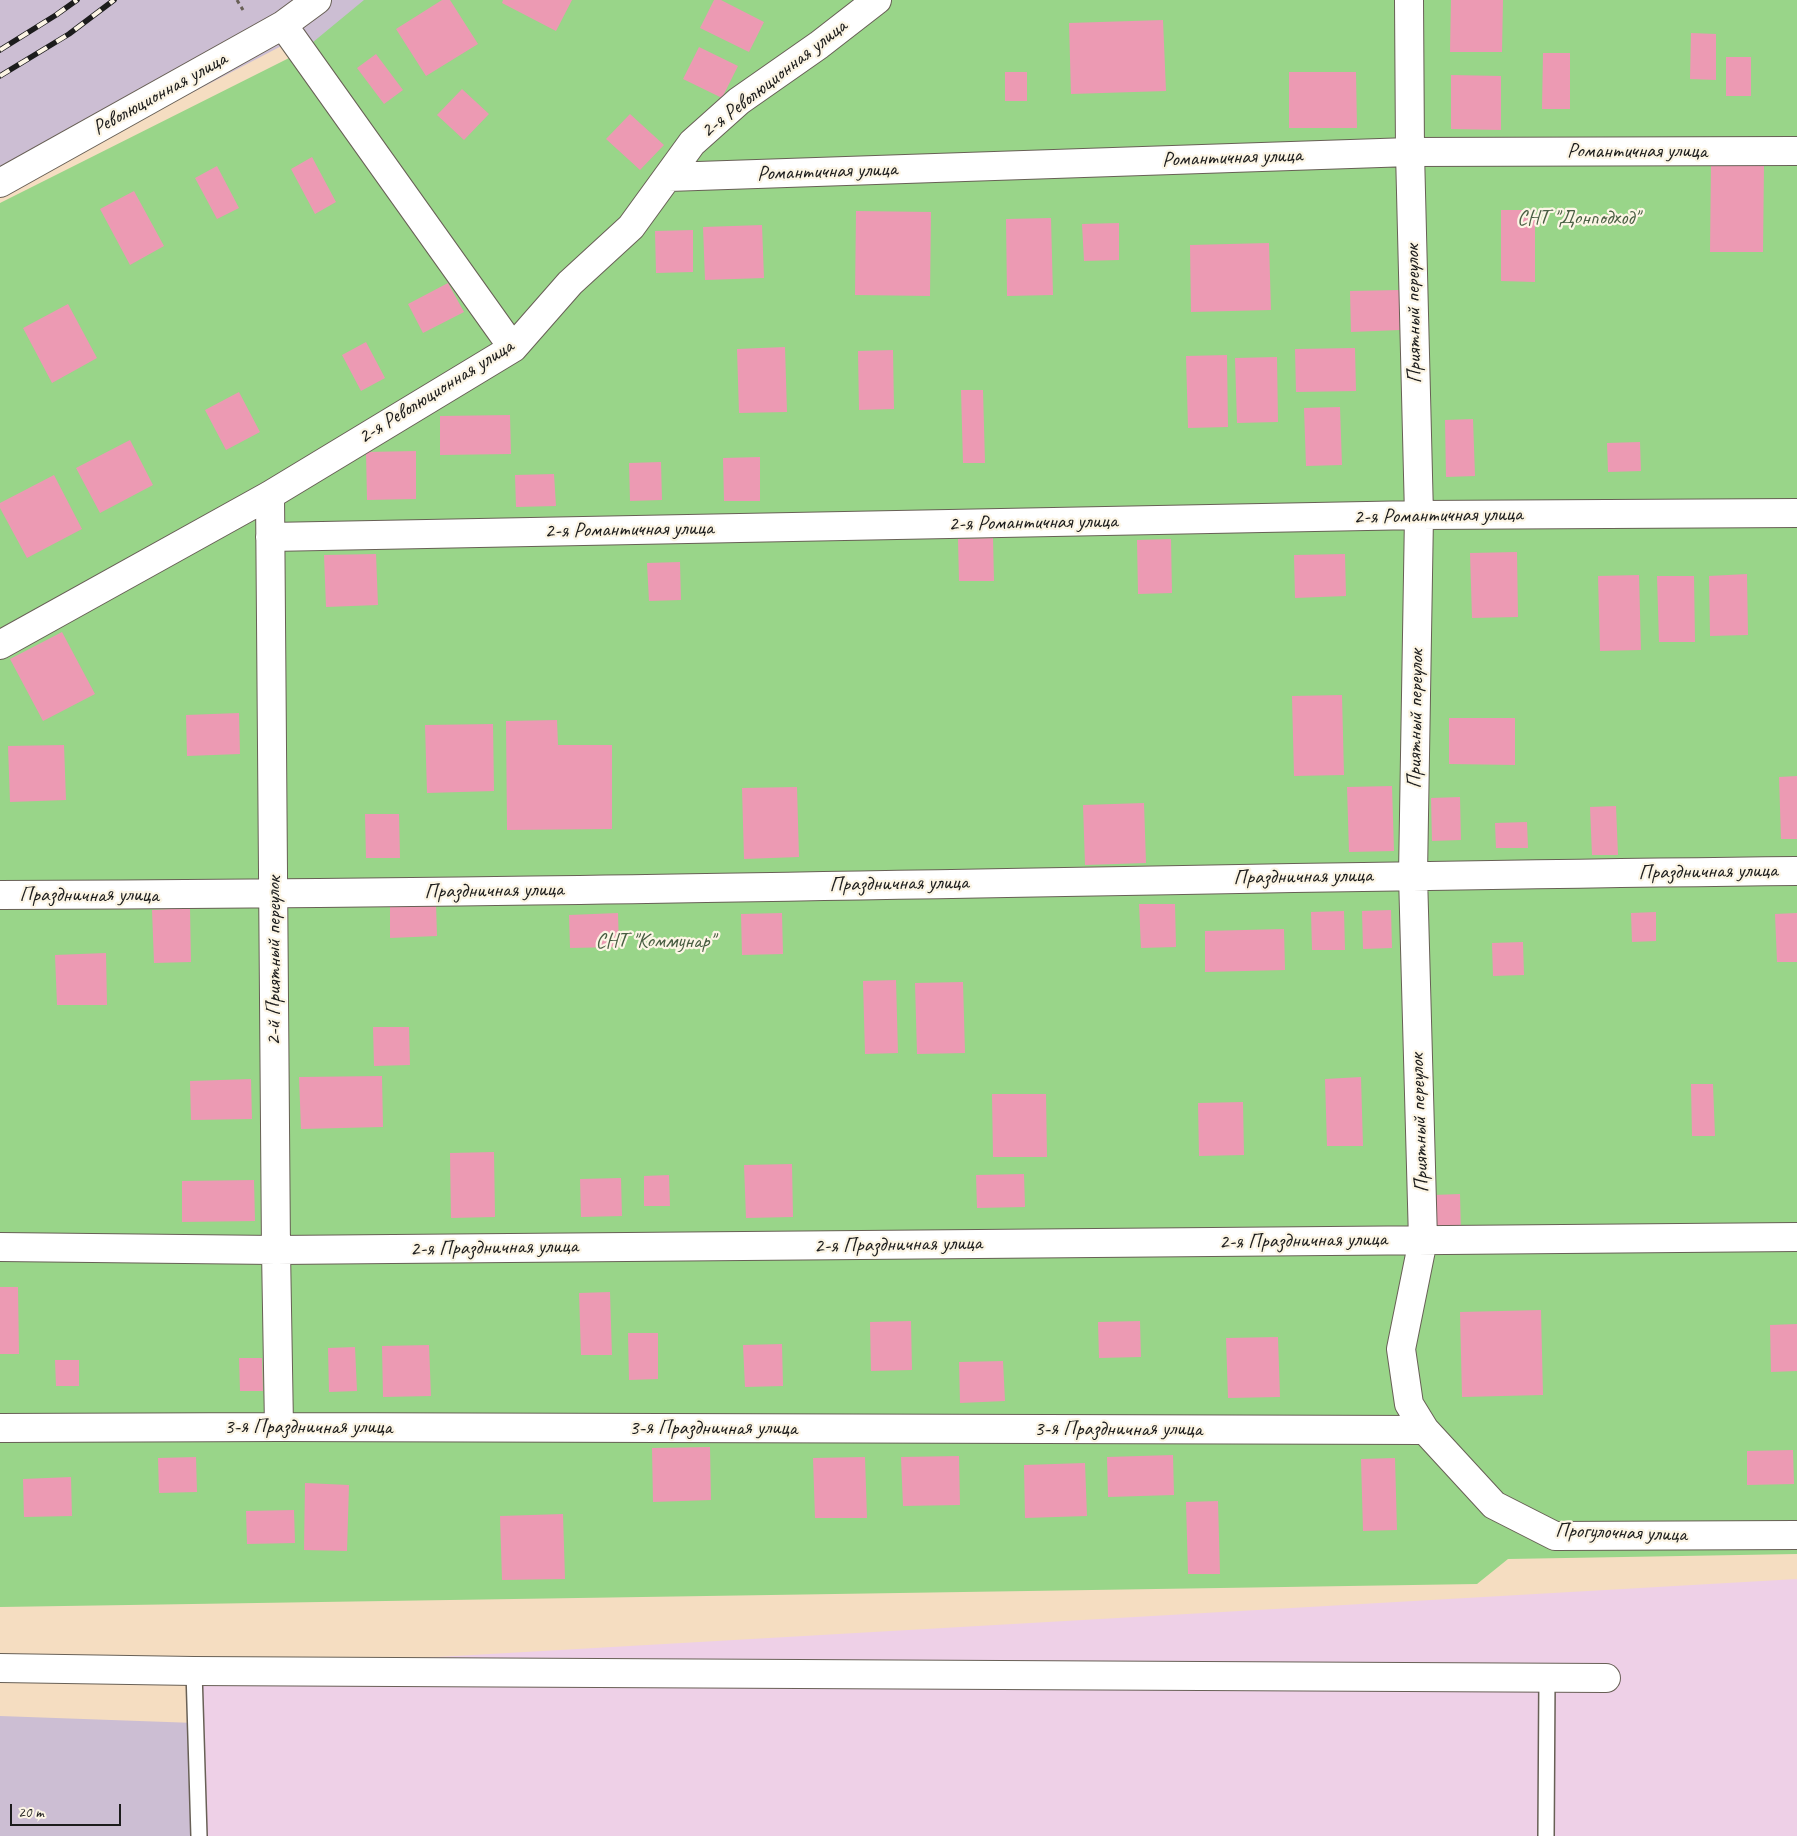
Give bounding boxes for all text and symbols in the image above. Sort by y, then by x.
street label: 2-я Революционная улица [696,14,852,144]
street label: Революционная улица [88,47,232,141]
street label: Романтичная улица [1567,138,1707,164]
street label: Романтичная улица [1162,143,1302,173]
street label: Романтичная улица [757,157,897,187]
park label: СНТ "Донподход" [1517,205,1639,231]
street label: Приятный переулок [1400,244,1428,384]
street label: 2-я Революционная улица [354,334,518,450]
street label: 2-я Романтичная улица [1353,502,1523,530]
street label: 2-я Романтичная улица [948,509,1118,537]
street label: 2-я Романтичная улица [544,516,714,544]
street label: Приятный переулок [1402,649,1430,789]
street label: Праздничная улица [1638,858,1778,886]
street label: Праздничная улица [1233,863,1373,891]
street label: Праздничная улица [829,870,969,898]
street label: 2-й Приятный переулок [261,876,287,1046]
street label: Праздничная улица [424,877,564,905]
street label: Праздничная улица [19,882,159,908]
park label: СНТ "Коммунар" [595,928,715,954]
street label: Приятный переулок [1405,1053,1435,1193]
street label: 2-я Праздничная улица [1219,1227,1387,1255]
street label: 2-я Праздничная улица [814,1231,982,1259]
street label: 2-я Праздничная улица [410,1234,578,1262]
street label: 3-я Праздничная улица [224,1414,392,1440]
street label: 3-я Праздничная улица [629,1415,797,1441]
street label: 3-я Праздничная улица [1034,1416,1202,1442]
street label: Прогулочная улица [1555,1518,1687,1548]
scale bar [12,1794,124,1826]
text: 20 m [18,1803,44,1822]

